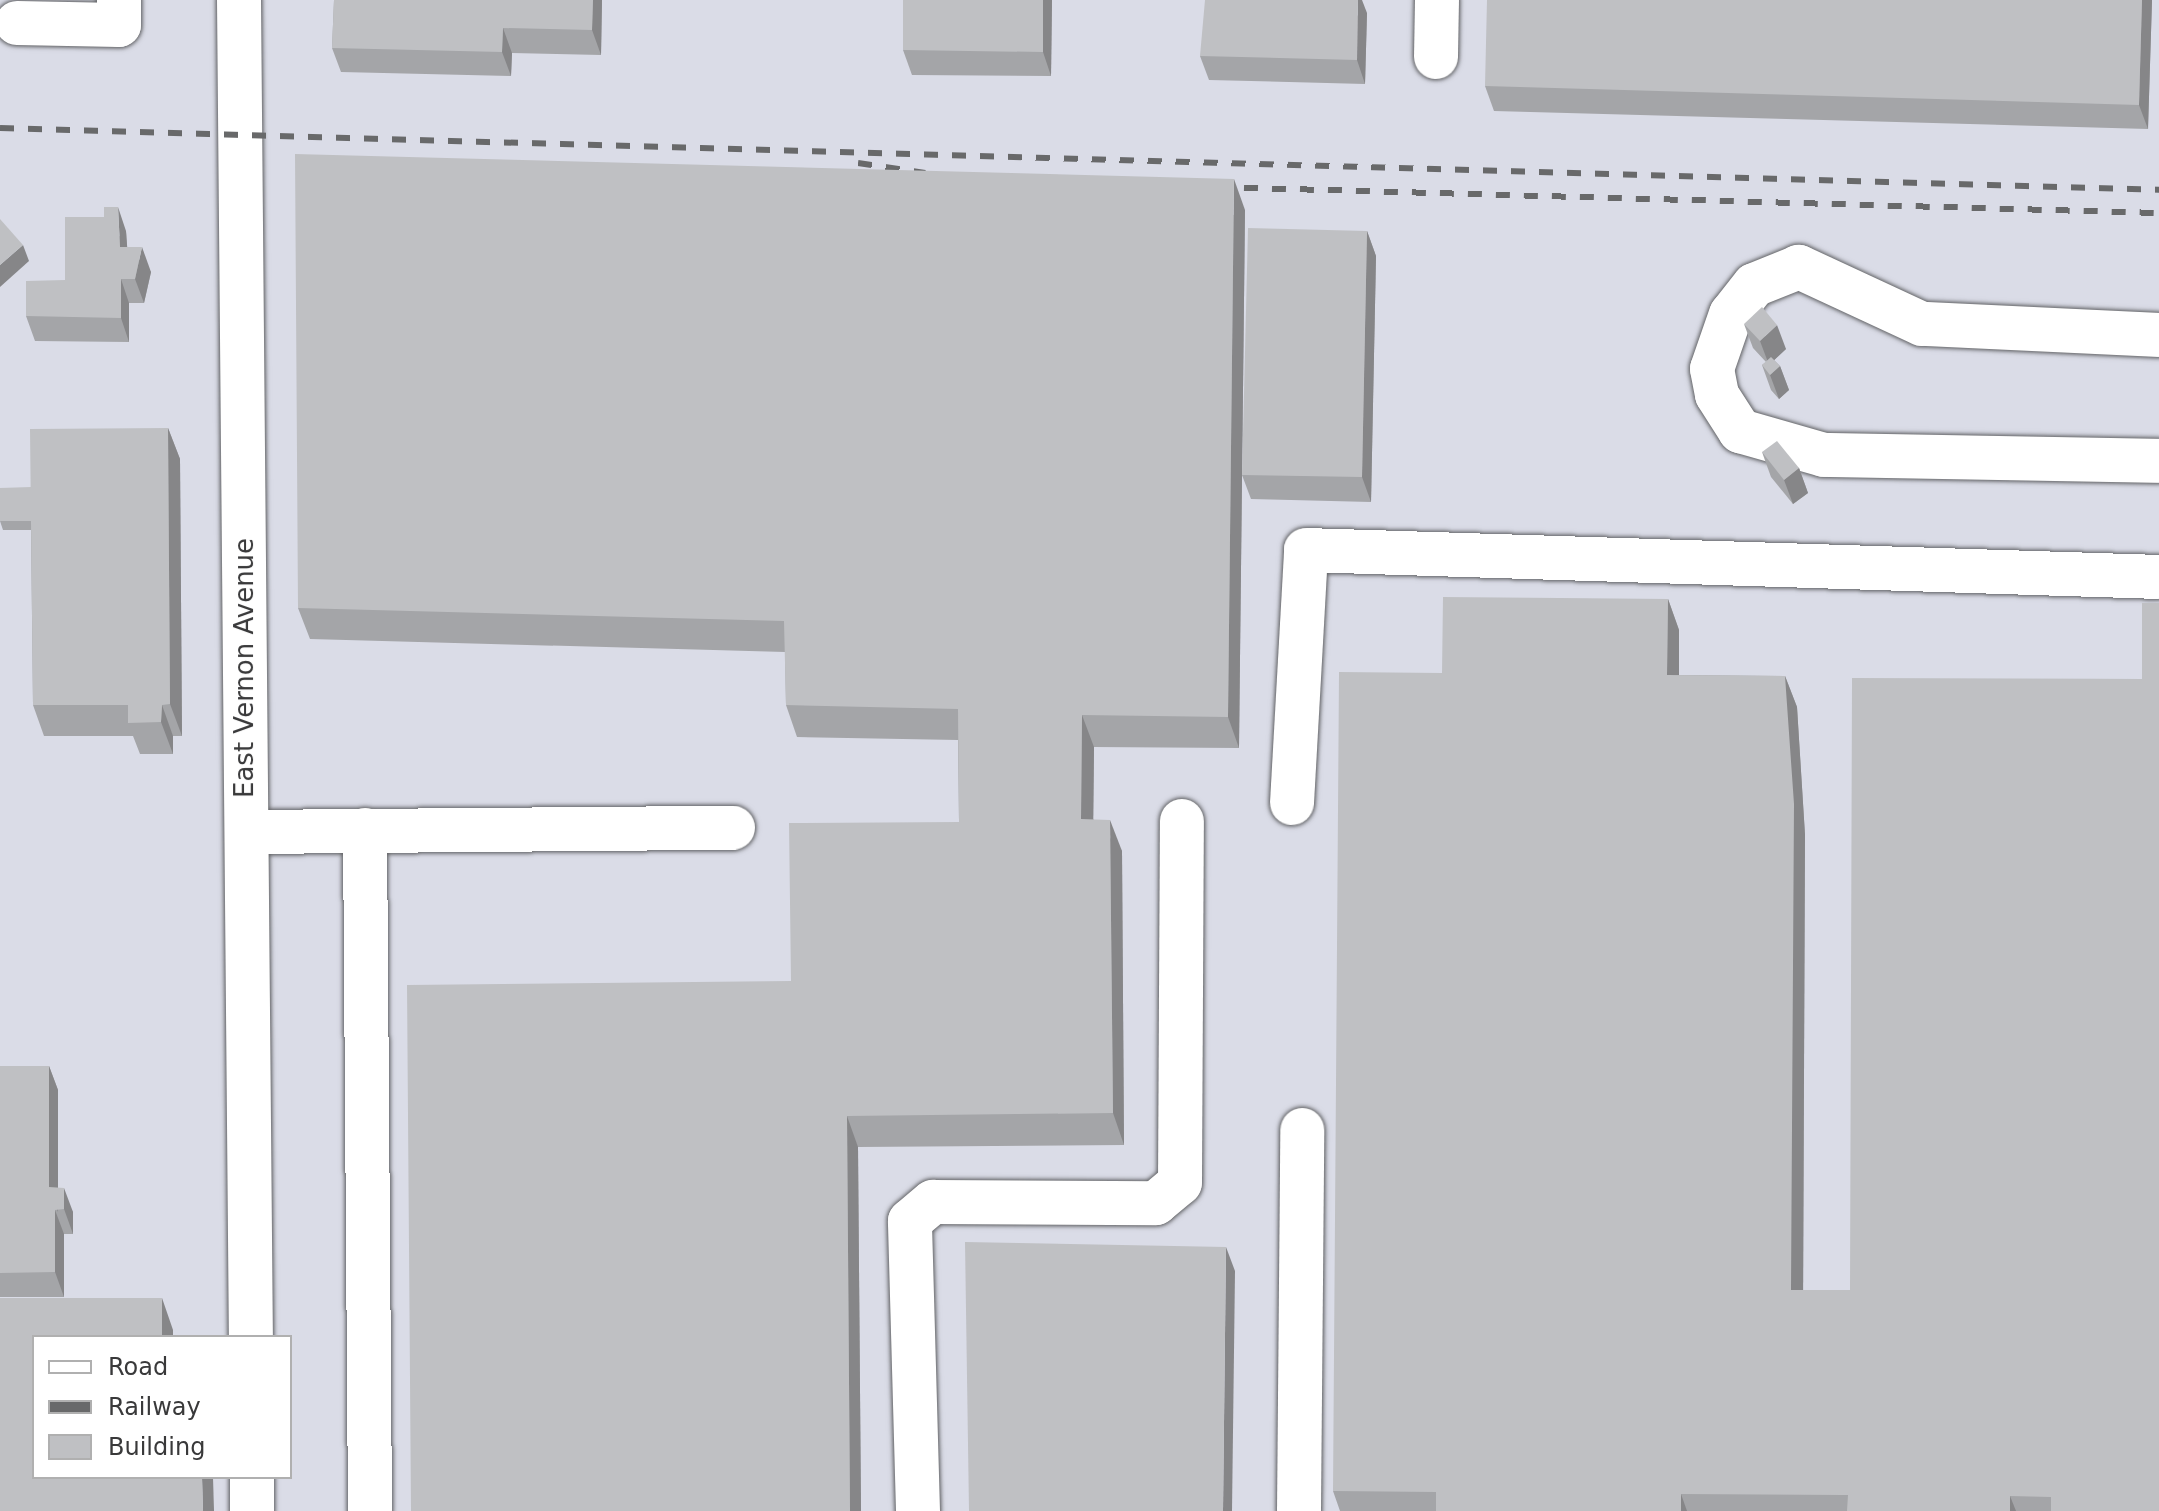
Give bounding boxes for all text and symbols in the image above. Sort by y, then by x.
street label: East Vernon Avenue [229,538,261,798]
legend [32,1335,292,1479]
text: Road [108,1353,168,1381]
text: Railway [108,1393,201,1421]
text: Building [108,1433,205,1461]

